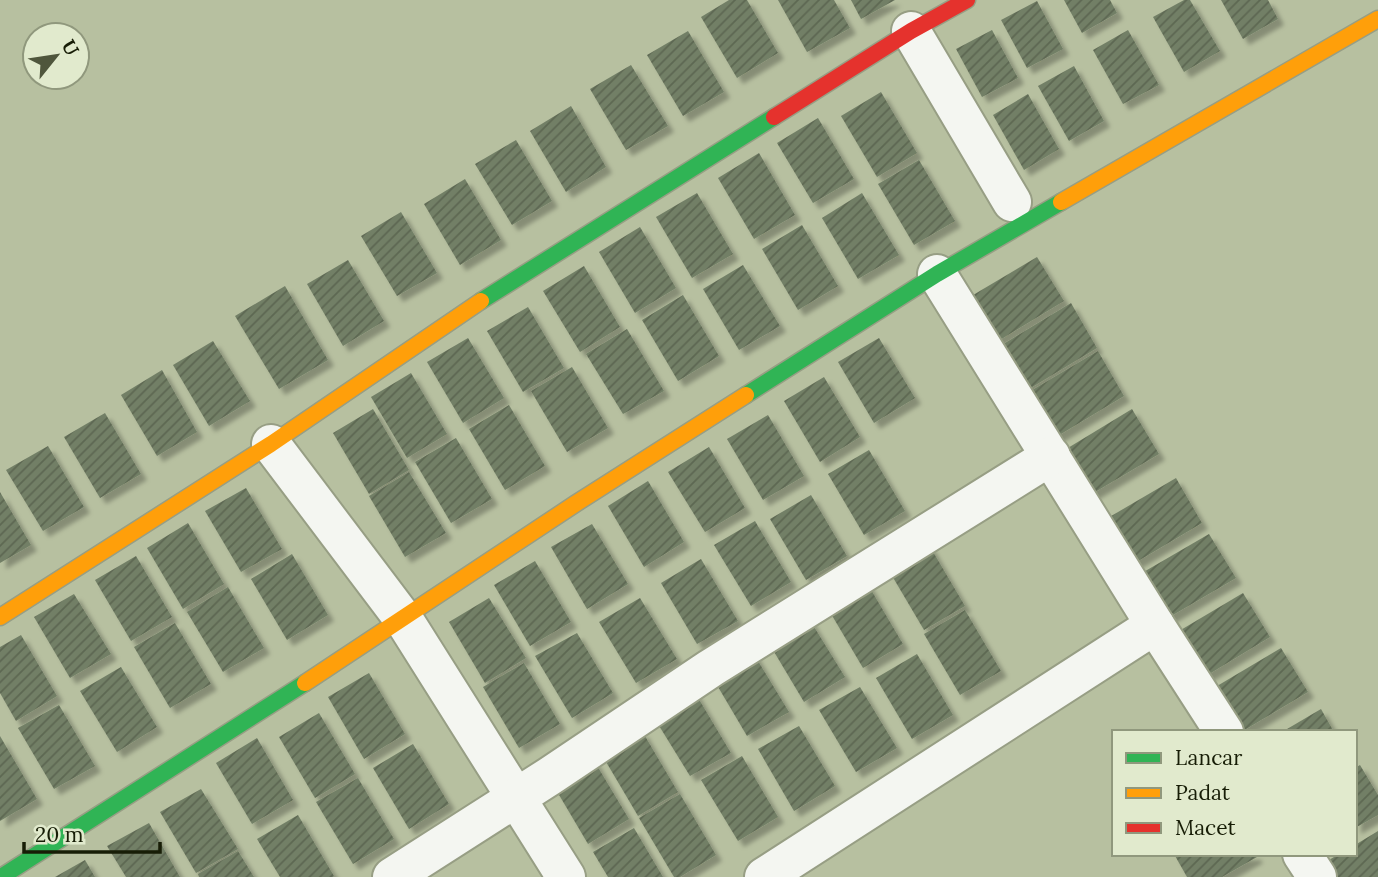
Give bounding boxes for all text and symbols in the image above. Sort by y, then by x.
north arrow [21,21,91,91]
text: U [57,35,85,60]
legend [1112,730,1357,856]
text: Lancar [1175,744,1242,771]
text: Padat [1175,779,1231,806]
scale bar [24,810,161,854]
text: Macet [1175,814,1236,841]
text: 20 m [35,821,84,848]

